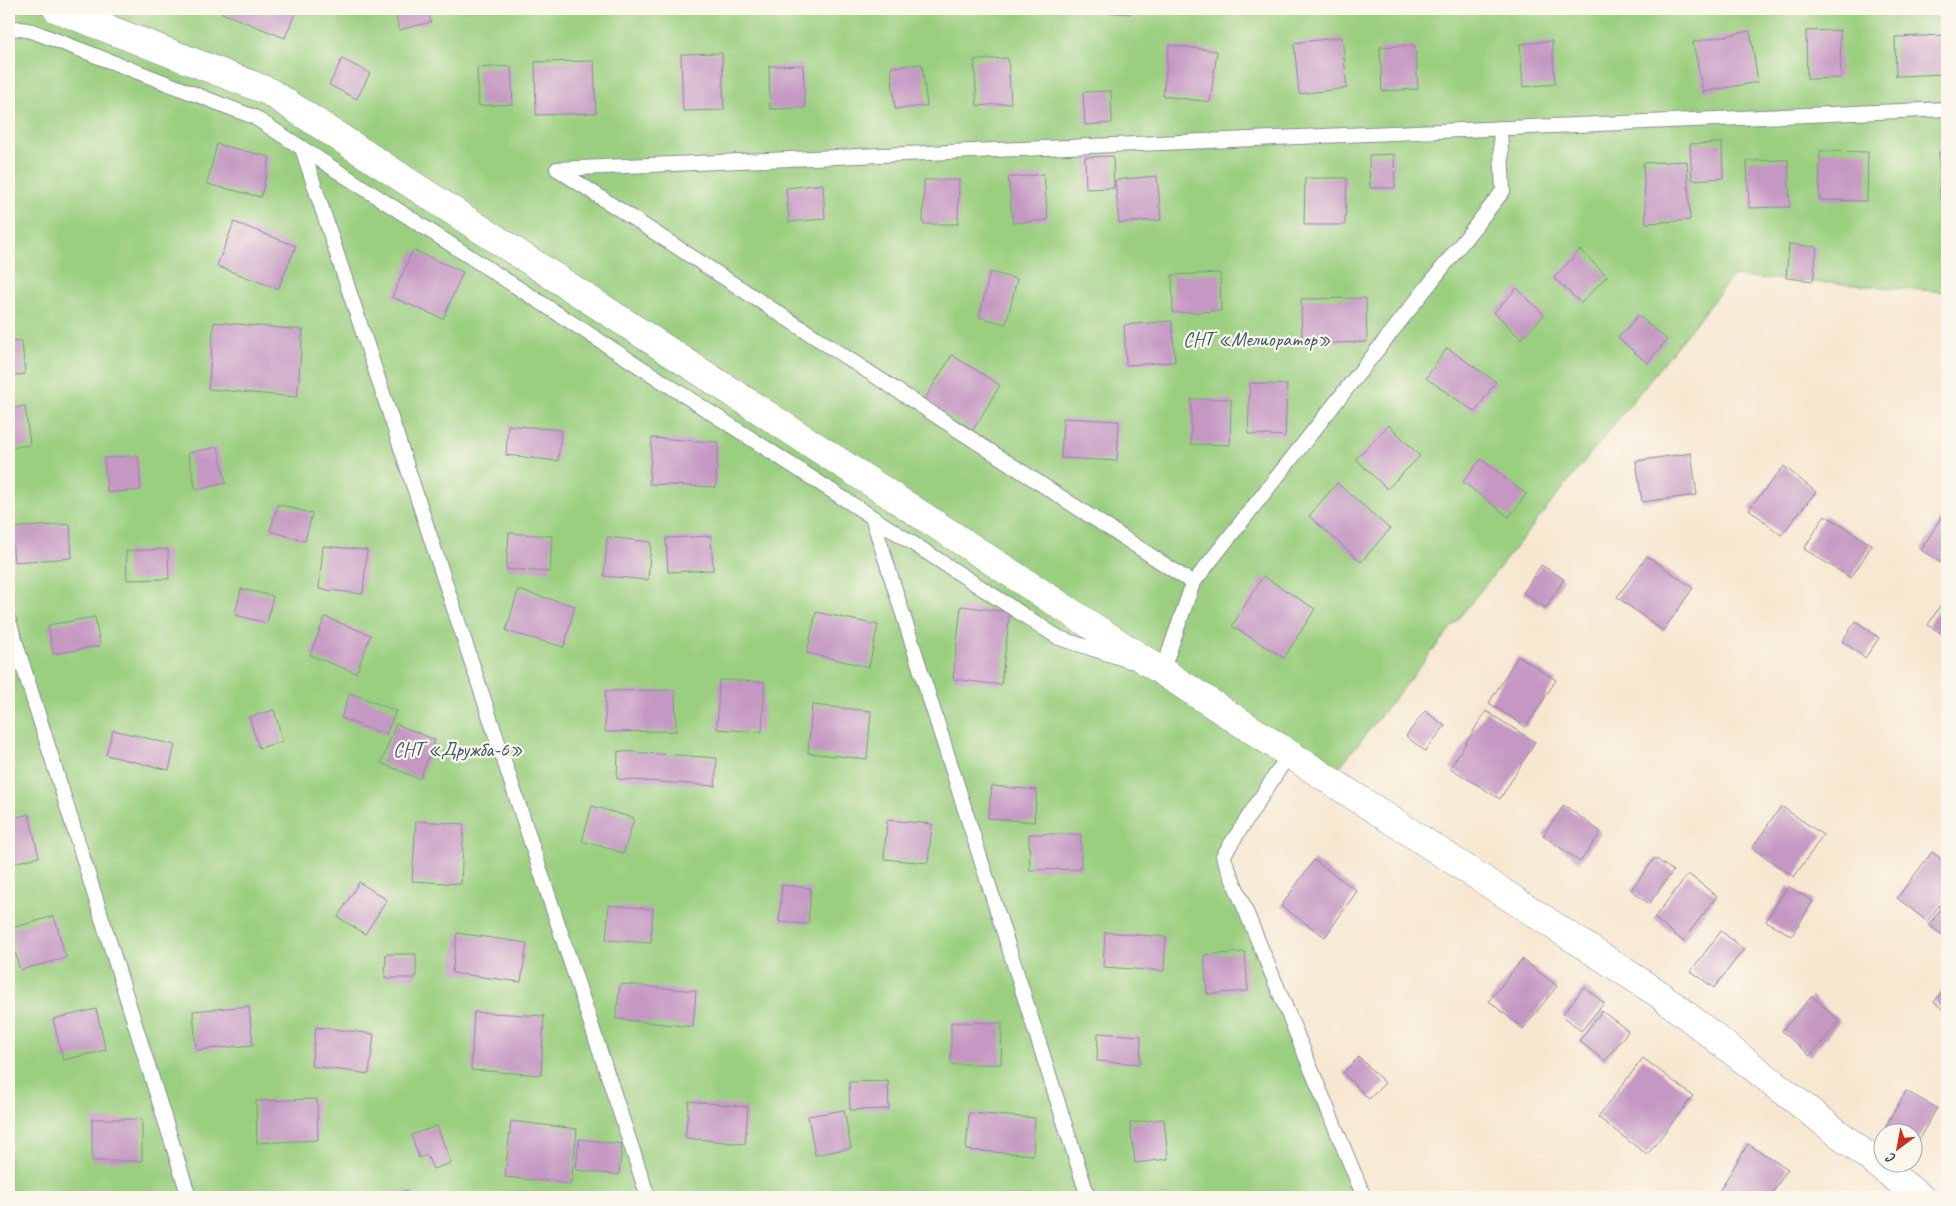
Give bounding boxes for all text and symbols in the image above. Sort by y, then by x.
park label: СНТ «Мелиоратор» [1183,327,1331,352]
park label: СНТ «Дружба-6» [393,737,523,762]
north arrow [1874,1124,1924,1174]
text: С [1882,1148,1899,1168]

